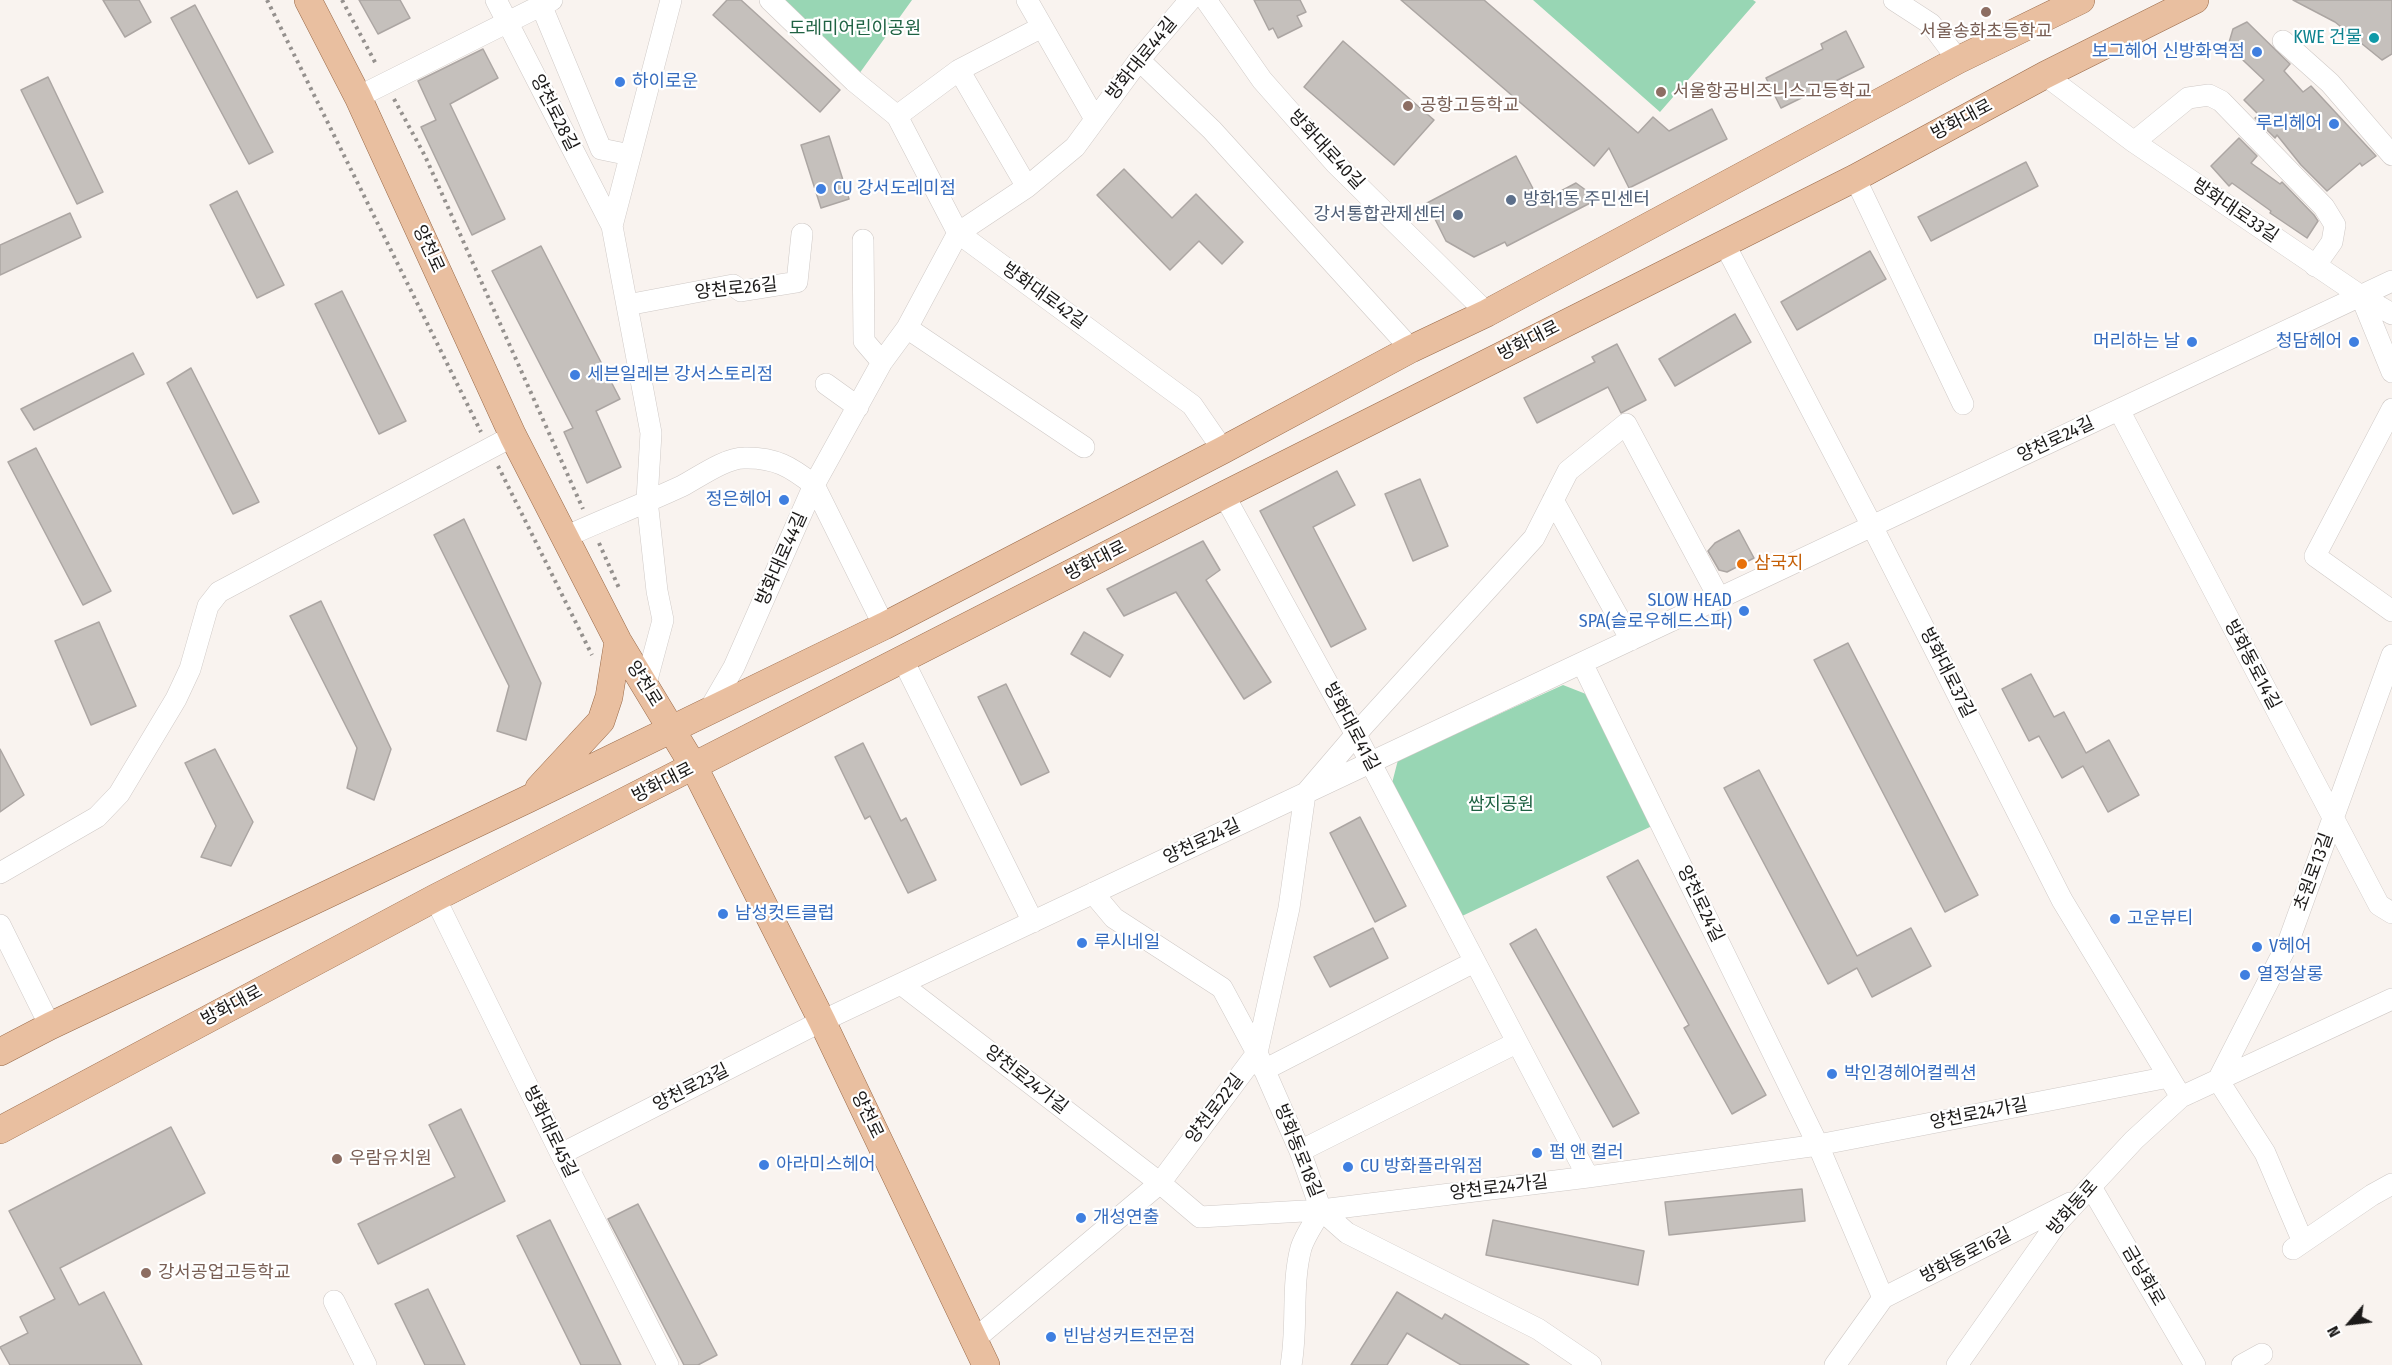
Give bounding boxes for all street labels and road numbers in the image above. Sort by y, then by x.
street label: 방화대로44길 [1102,13,1182,105]
street label: 양천로28길 [525,71,583,155]
street label: 방화대로 [1928,95,1996,145]
street label: 방화대로40길 [1284,106,1368,194]
street label: 방화대로33길 [2188,174,2282,248]
street label: 양천로 [408,222,448,276]
street label: 방화대로42길 [998,258,1090,334]
street label: 양천로26길 [694,274,778,304]
street label: 방화대로 [1495,316,1563,366]
street label: 양천로24길 [2014,413,2098,467]
street label: 방화대로44길 [752,509,812,609]
street label: 방화대로 [1062,536,1130,586]
street label: 방화동로14길 [2219,616,2285,714]
street label: 방화대로37길 [1915,624,1979,722]
street label: 양천로 [622,657,666,711]
street label: 방화대로41길 [1319,679,1383,775]
street label: 방화대로 [629,758,697,808]
street label: 양천로24길 [1160,815,1244,869]
street label: 초원로13길 [2290,830,2338,914]
street label: 양천로24길 [1672,862,1728,946]
street label: 방화대로 [198,981,266,1031]
street label: 양천로24가길 [980,1041,1072,1119]
street label: 양천로23길 [649,1060,733,1116]
street label: 양천로22길 [1182,1070,1248,1148]
street label: 방화대로45길 [518,1083,582,1181]
street label: 양천로 [846,1088,888,1142]
street label: 양천로24가길 [1928,1094,2030,1134]
street label: 방화동로18길 [1269,1101,1327,1201]
street label: 양천로24가길 [1449,1171,1549,1205]
street label: 방화동로 [2043,1176,2103,1240]
street label: 방화동로16길 [1917,1224,2015,1288]
street label: 금낭화로 [2117,1242,2169,1310]

